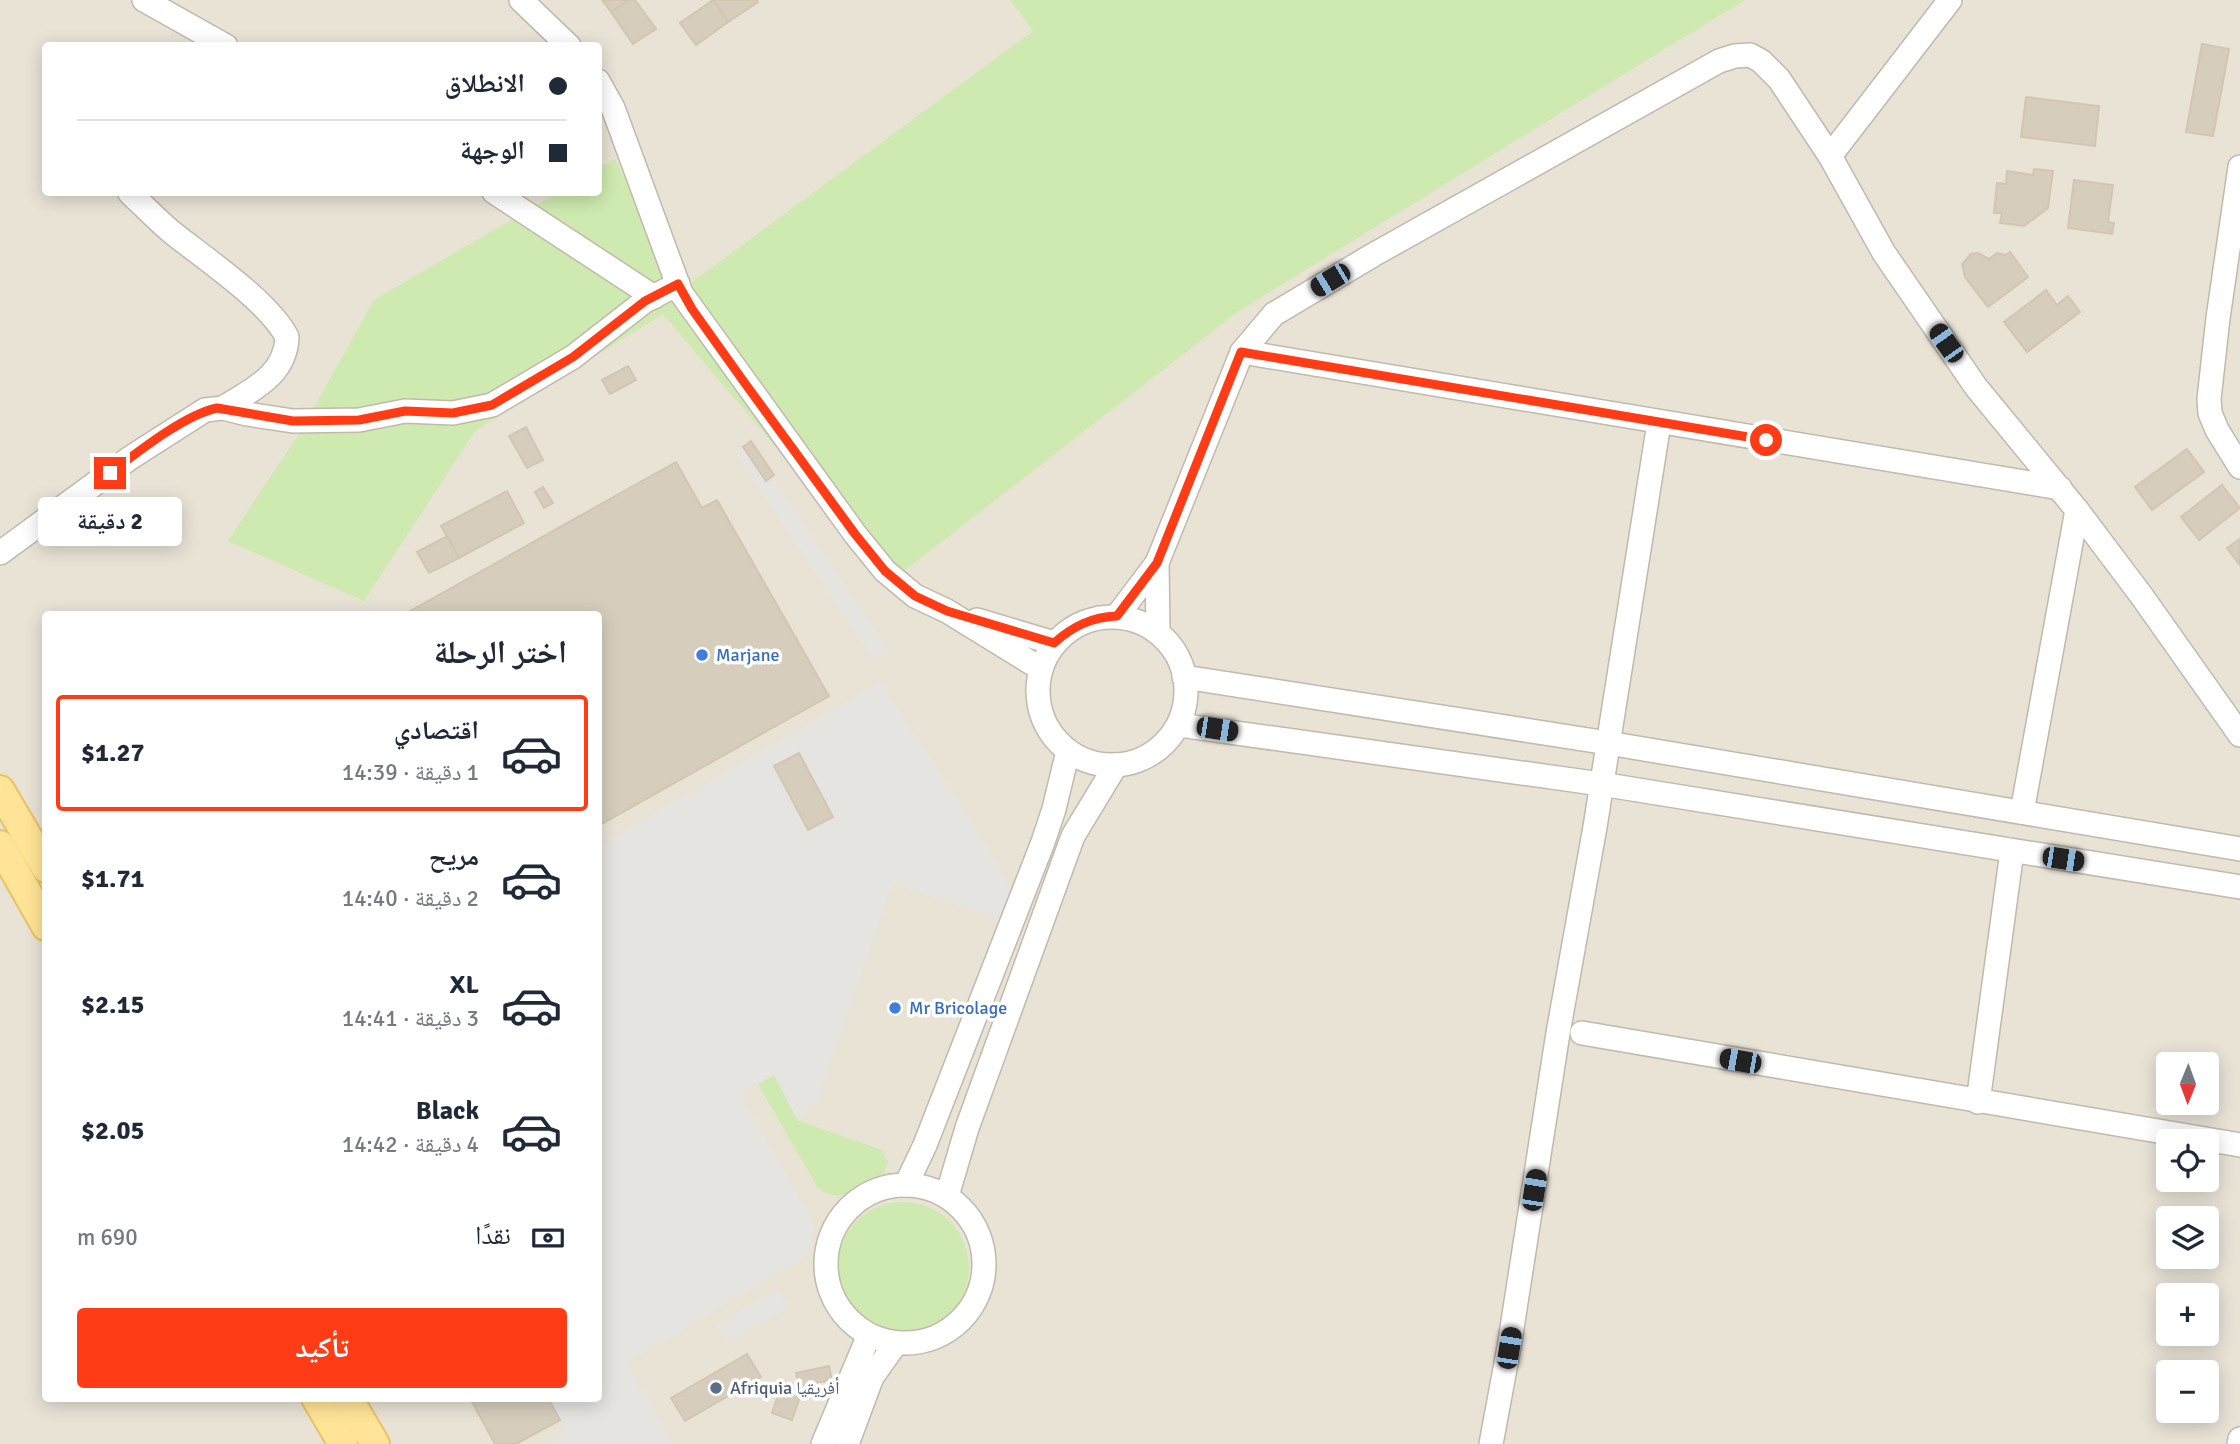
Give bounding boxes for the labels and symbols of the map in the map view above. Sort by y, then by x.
car [1307,260,1354,300]
car [1926,320,1967,366]
route start [1750,424,1782,456]
route end [94,457,126,489]
callout: 2 دقيقة [38,498,182,546]
place label: Marjane [716,644,780,666]
marker: Marjane [694,647,710,663]
car [1195,715,1240,743]
car [2041,845,2086,873]
place label: Mr Bricolage [909,997,1007,1019]
marker: Mr Bricolage [887,1000,903,1016]
car [1718,1047,1763,1075]
north arrow [2156,1052,2219,1115]
car [1521,1168,1548,1212]
car [1496,1326,1523,1370]
place label: Afriquia أفريقيا [730,1377,839,1399]
marker: Afriquia أفريقيا [708,1380,724,1396]

